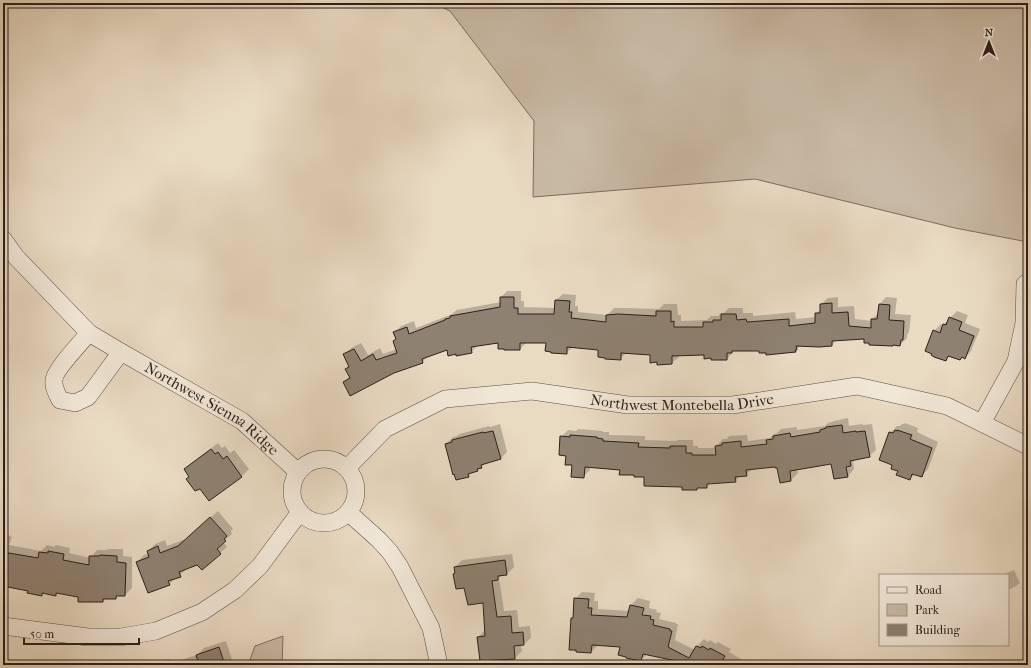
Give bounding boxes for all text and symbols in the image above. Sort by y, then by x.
north arrow [969,22,1009,62]
text: N [985,26,994,39]
street label: Northwest Sienna Ridge [142,358,283,459]
street label: Northwest Montebella Drive [589,390,775,414]
legend [879,574,1009,646]
text: Road [915,583,942,597]
text: Park [915,603,940,617]
scale bar [24,620,139,646]
text: Building [915,623,960,637]
text: 50 m [30,627,54,641]

